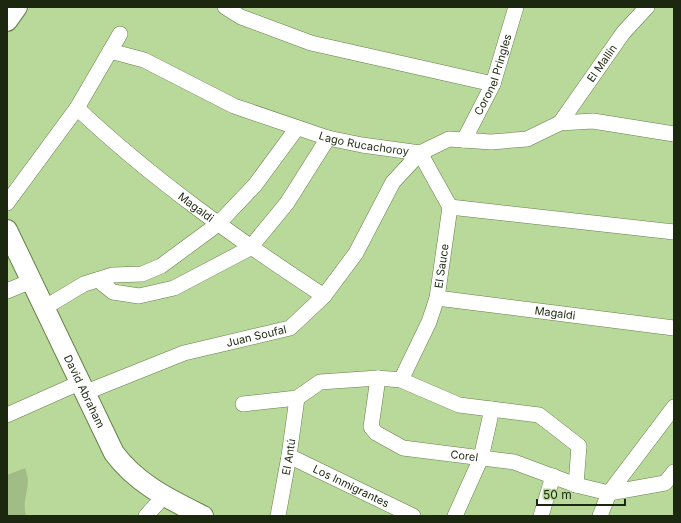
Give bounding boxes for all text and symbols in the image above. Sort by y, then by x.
street label: Coronel Pringles [471,32,515,118]
street label: El Mallín [584,42,620,85]
street label: Lago Rucachoroy [317,128,410,158]
street label: Magaldi [175,189,217,225]
street label: El Sauce [431,243,452,289]
street label: Magaldi [534,303,576,322]
street label: Juan Soufal [225,322,288,350]
street label: David Abraham [61,352,108,430]
street label: El Antú [279,438,298,476]
street label: Corel [450,447,479,464]
street label: Los Inmigrantes [311,462,392,510]
scale bar [537,481,625,507]
text: 50 m [543,487,572,502]

